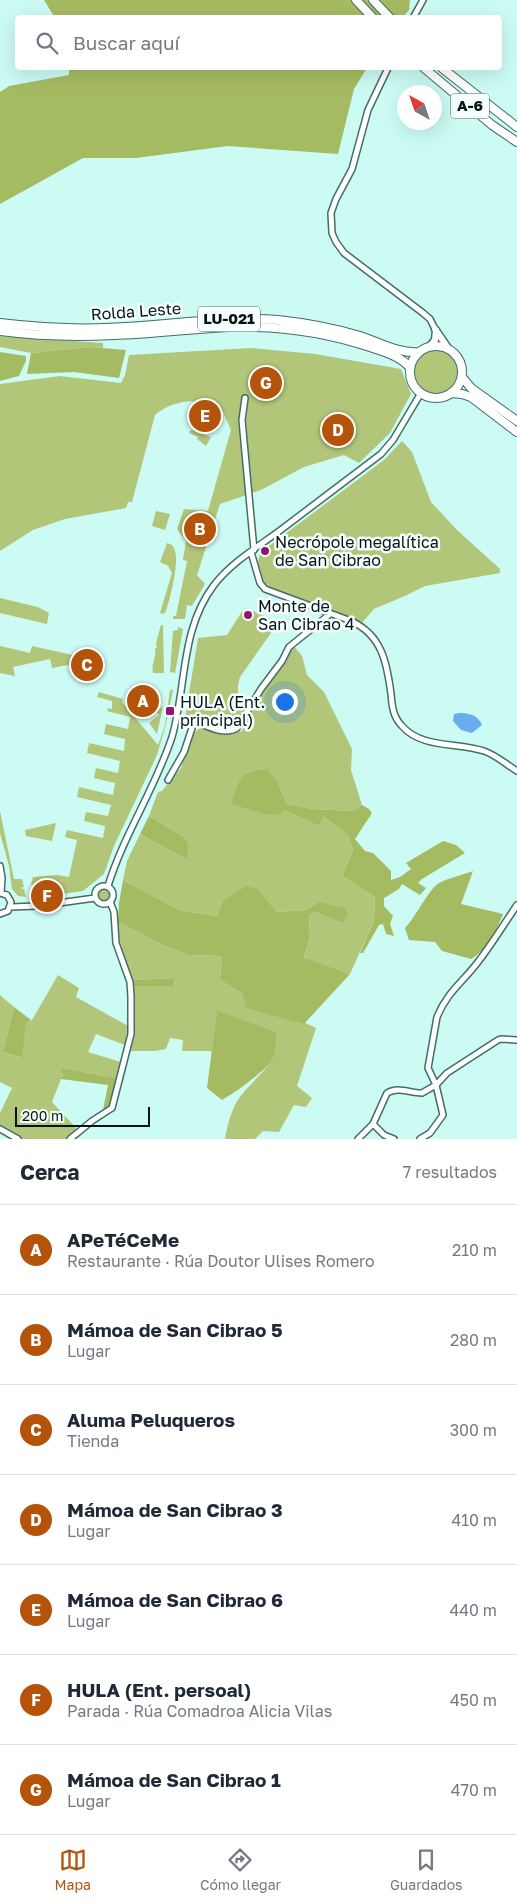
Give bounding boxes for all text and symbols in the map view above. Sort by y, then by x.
search box [15,15,502,70]
icon: search [33,29,61,57]
text: Buscar aquí [73,31,180,54]
north arrow [397,85,442,130]
road number: A-6 [451,94,489,118]
street label: Rolda Leste [90,298,182,324]
road number: LU-021 [198,306,260,332]
pin: G [250,364,282,402]
pin: E [189,397,221,435]
pin: D [322,411,354,449]
pin: B [184,510,216,548]
place label: Necrópole megalítica de San Cibrao [275,532,439,570]
marker: Necrópole megalítica de San Cibrao [259,545,271,557]
place label: Monte de San Cibrao 4 [258,596,355,634]
marker: Monte de San Cibrao 4 [242,609,254,621]
pin: C [71,646,103,684]
pin: A [127,682,159,720]
your location [272,689,298,715]
place label: HULA (Ent. principal) [180,692,265,730]
marker: HULA (Ent. principal) [164,705,176,717]
pin: F [31,877,63,915]
scale bar [15,1104,150,1127]
text: 200 m [22,1107,63,1124]
text: Cerca [20,1159,79,1185]
text: 7 resultados [403,1162,497,1182]
text: APeTéCeMe [67,1228,179,1251]
text: A [30,1240,42,1260]
text: 210 m [452,1240,497,1260]
text: Restaurante · Rúa Doutor Ulises Romero [67,1251,375,1271]
text: Mámoa de San Cibrao 5 [67,1318,283,1341]
text: B [30,1330,42,1350]
text: 280 m [450,1330,497,1350]
text: Lugar [67,1341,111,1361]
text: Aluma Peluqueros [67,1408,235,1431]
text: C [30,1420,42,1440]
text: 300 m [450,1420,497,1440]
text: Tienda [67,1431,119,1451]
text: Mámoa de San Cibrao 3 [67,1498,283,1521]
text: D [30,1510,42,1530]
text: 410 m [451,1510,497,1530]
text: Lugar [67,1521,111,1541]
text: Mámoa de San Cibrao 6 [67,1588,283,1611]
text: E [31,1600,41,1620]
text: 440 m [449,1600,497,1620]
text: Lugar [67,1611,111,1631]
text: HULA (Ent. persoal) [67,1678,251,1701]
text: F [31,1690,41,1710]
text: 450 m [450,1690,497,1710]
text: Parada · Rúa Comadroa Alicia Vilas [67,1701,332,1721]
text: Mámoa de San Cibrao 1 [67,1768,281,1791]
text: G [30,1780,42,1800]
text: 470 m [451,1780,497,1800]
text: Lugar [67,1791,111,1811]
tab: Mapa [54,1846,91,1893]
tab: Cómo llegar [200,1846,281,1893]
tab: Guardados [390,1846,463,1893]

